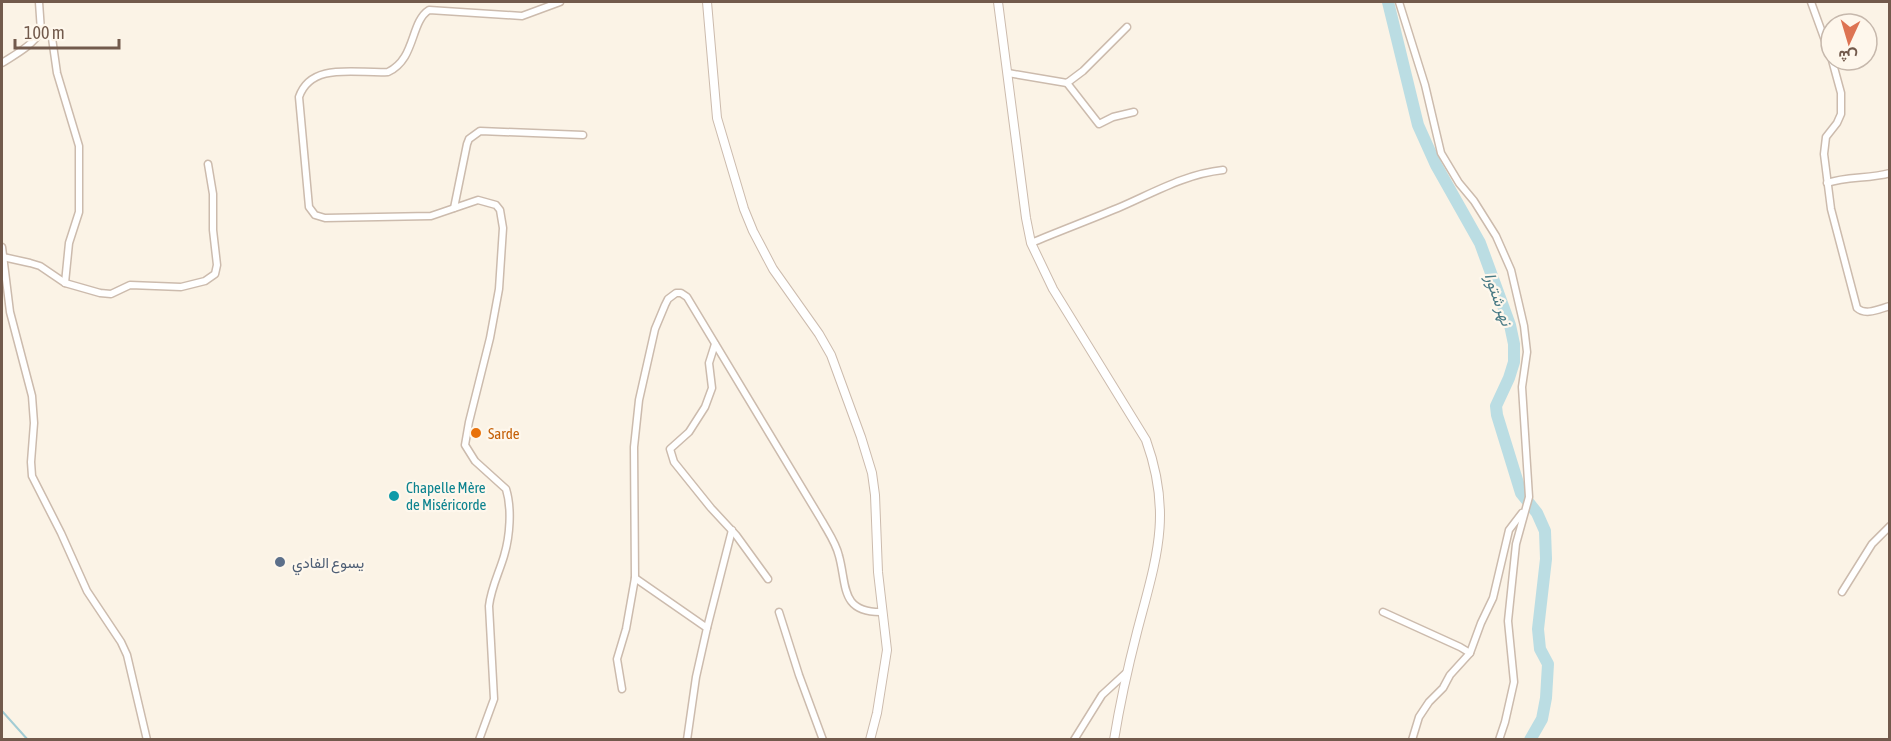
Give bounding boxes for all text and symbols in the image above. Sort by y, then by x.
scale bar [15,12,118,50]
north arrow [1819,12,1879,72]
text: 100 m [24,22,65,43]
text: ش [1838,46,1858,67]
water label: نهر شتورا [1480,270,1517,330]
place label: Sarde [488,425,520,442]
marker: Sarde [469,426,483,440]
place label: Chapelle Mère de Miséricorde [406,479,487,513]
marker: Chapelle Mère de Miséricorde [387,489,401,503]
place label: يسوع الفادي [292,554,364,576]
marker: يسوع الفادي [273,555,287,569]

